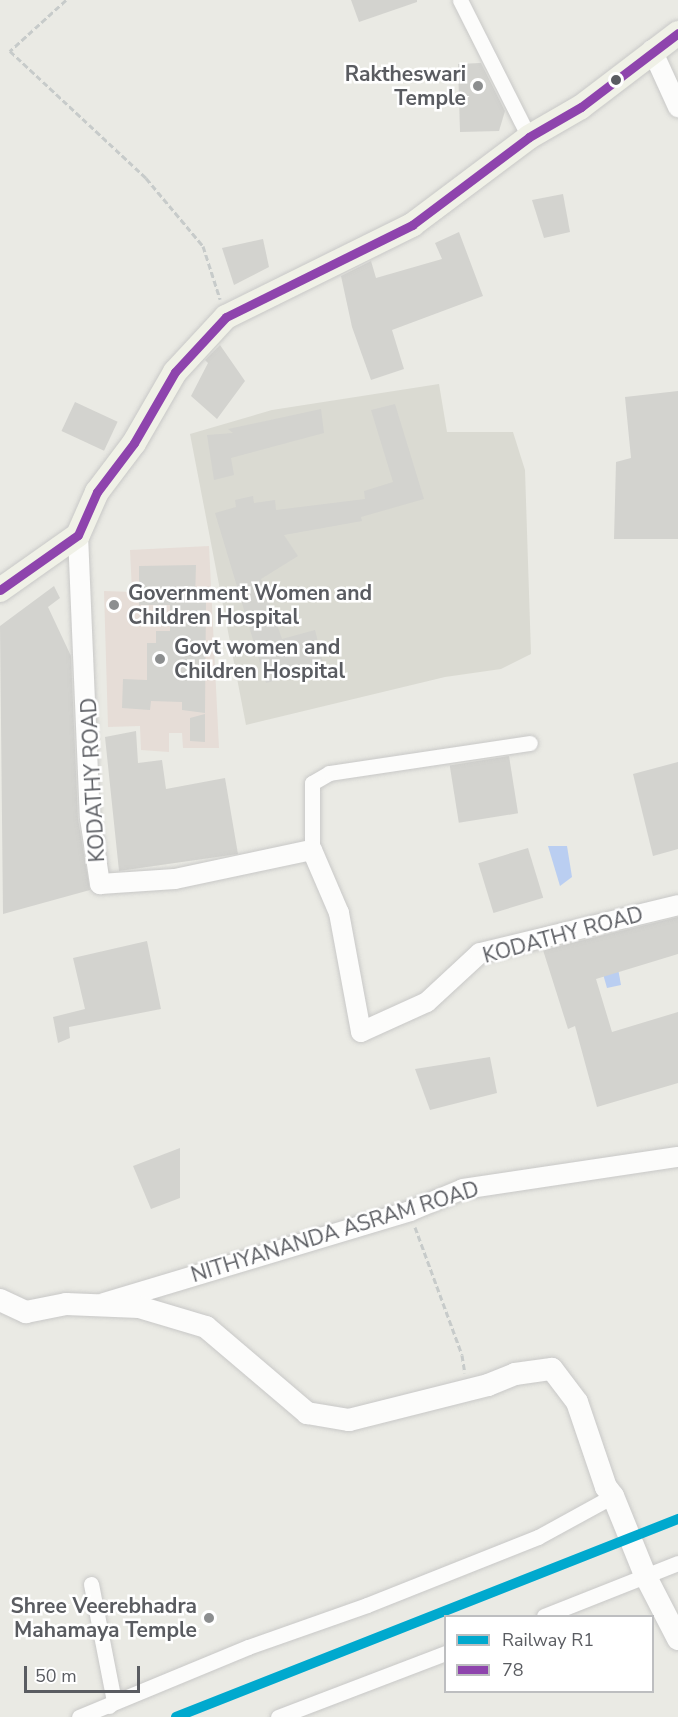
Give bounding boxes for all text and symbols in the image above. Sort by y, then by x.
place label: Raktheswari Temple [345,61,466,111]
unlabelled marker [610,74,622,86]
marker: Raktheswari Temple [471,79,485,93]
place label: Government Women and Children Hospital [128,580,372,630]
marker: Government Women and Children Hospital [105,596,123,614]
place label: Govt women and Children Hospital [174,634,345,684]
marker: Govt women and Children Hospital [151,650,169,668]
street label: KODATHY ROAD [76,697,110,863]
street label: KODATHY ROAD [480,901,646,969]
street label: NITHYANANDA ASRAM ROAD [188,1176,482,1288]
place label: Shree Veerebhadra Mahamaya Temple [11,1593,197,1643]
marker: Shree Veerebhadra Mahamaya Temple [202,1611,216,1625]
legend [444,1615,654,1693]
text: Railway R1 [502,1628,594,1652]
scale bar [27,1654,142,1692]
text: 78 [502,1658,524,1682]
text: 50 m [35,1664,77,1688]

